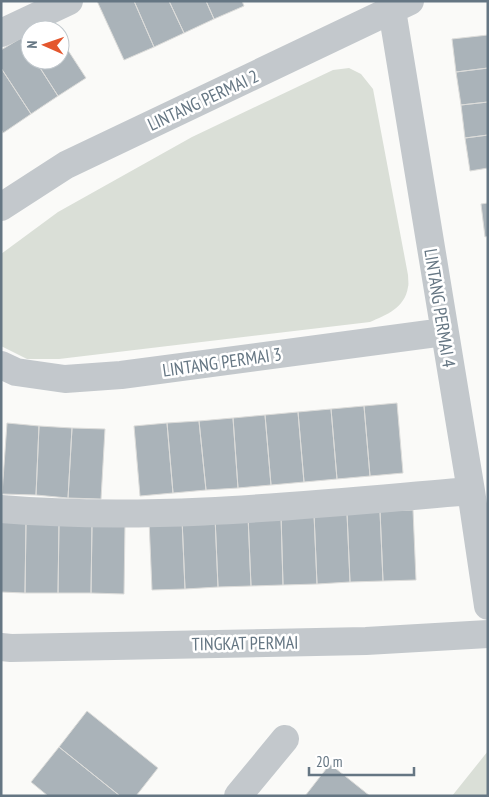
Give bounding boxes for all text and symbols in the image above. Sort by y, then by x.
north arrow [20,20,70,70]
text: N [23,40,41,49]
street label: LINTANG PERMAI 2 [144,64,262,136]
street label: LINTANG PERMAI 4 [419,247,461,369]
street label: LINTANG PERMAI 3 [161,342,283,382]
street label: TINGKAT PERMAI [191,631,299,655]
scale bar [309,744,414,776]
text: 20 m [316,752,342,771]

